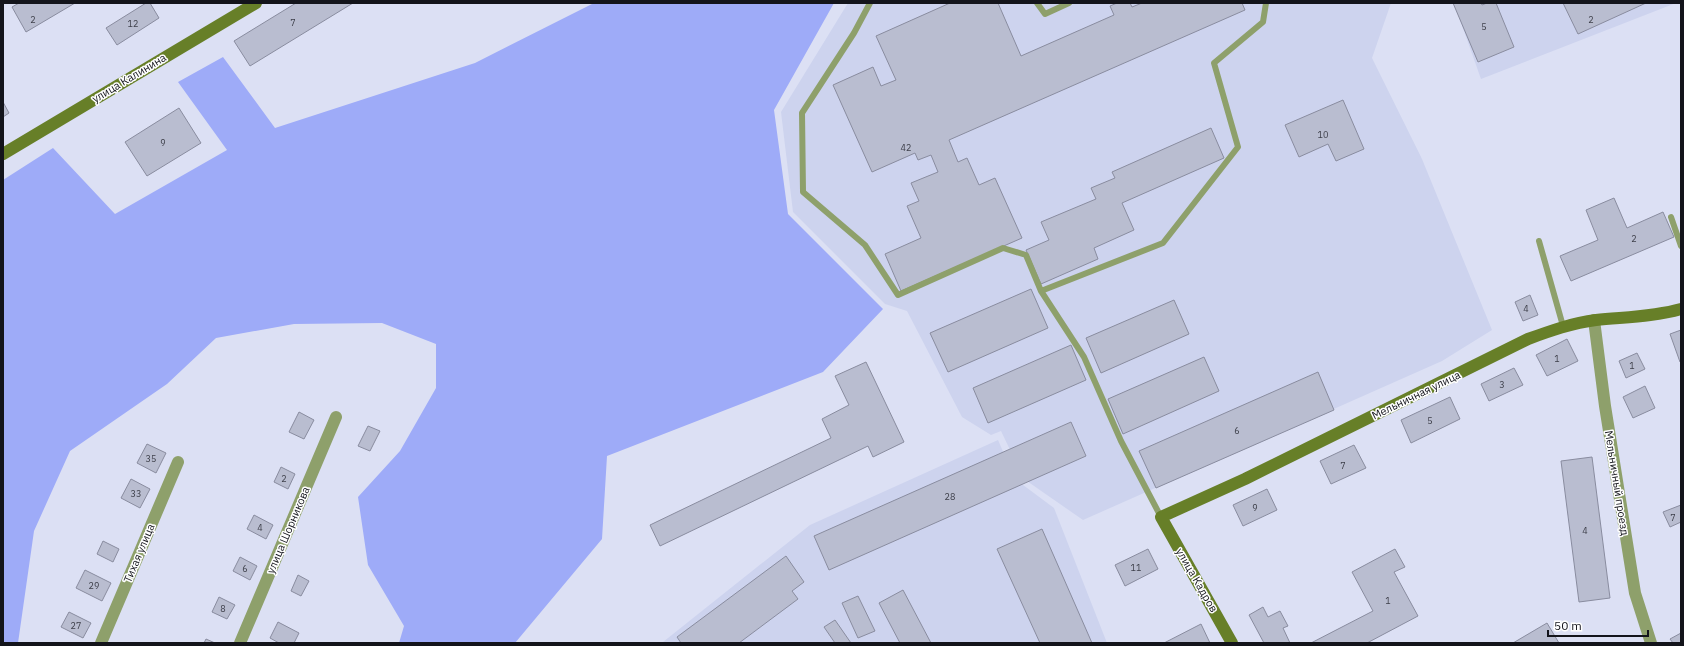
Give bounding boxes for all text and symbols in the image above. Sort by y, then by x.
house number: 2 [30,14,36,25]
house number: 2 [1588,14,1594,25]
house number: 7 [290,17,296,28]
house number: 12 [128,18,138,29]
house number: 5 [1481,21,1487,32]
street label: улица Калинина [89,50,169,106]
house number: 10 [1318,129,1328,140]
house number: 9 [160,137,166,148]
house number: 42 [901,142,911,153]
house number: 2 [1631,233,1637,244]
house number: 4 [1523,303,1529,314]
house number: 1 [1554,353,1560,364]
house number: 1 [1629,360,1635,371]
street label: Мельничная улица [1369,367,1463,423]
house number: 3 [1499,379,1505,390]
house number: 5 [1427,415,1433,426]
house number: 6 [1234,425,1240,436]
street label: Мельничный проезд [1602,429,1632,537]
house number: 35 [146,453,156,464]
house number: 7 [1340,460,1346,471]
house number: 2 [281,473,287,484]
street label: улица Шорникова [263,484,313,576]
house number: 33 [131,488,141,499]
house number: 28 [945,491,955,502]
house number: 9 [1252,502,1258,513]
house number: 7 [1670,512,1676,523]
street label: Тихая улица [120,521,158,585]
house number: 4 [257,522,263,533]
house number: 4 [1582,525,1588,536]
street label: улица Кадров [1173,545,1221,615]
house number: 11 [1131,562,1141,573]
house number: 6 [242,563,248,574]
house number: 29 [89,580,99,591]
house number: 1 [1385,595,1391,606]
house number: 8 [220,603,226,614]
scale bar [1548,612,1648,638]
text: 50 m [1554,618,1582,633]
house number: 27 [71,620,81,631]

